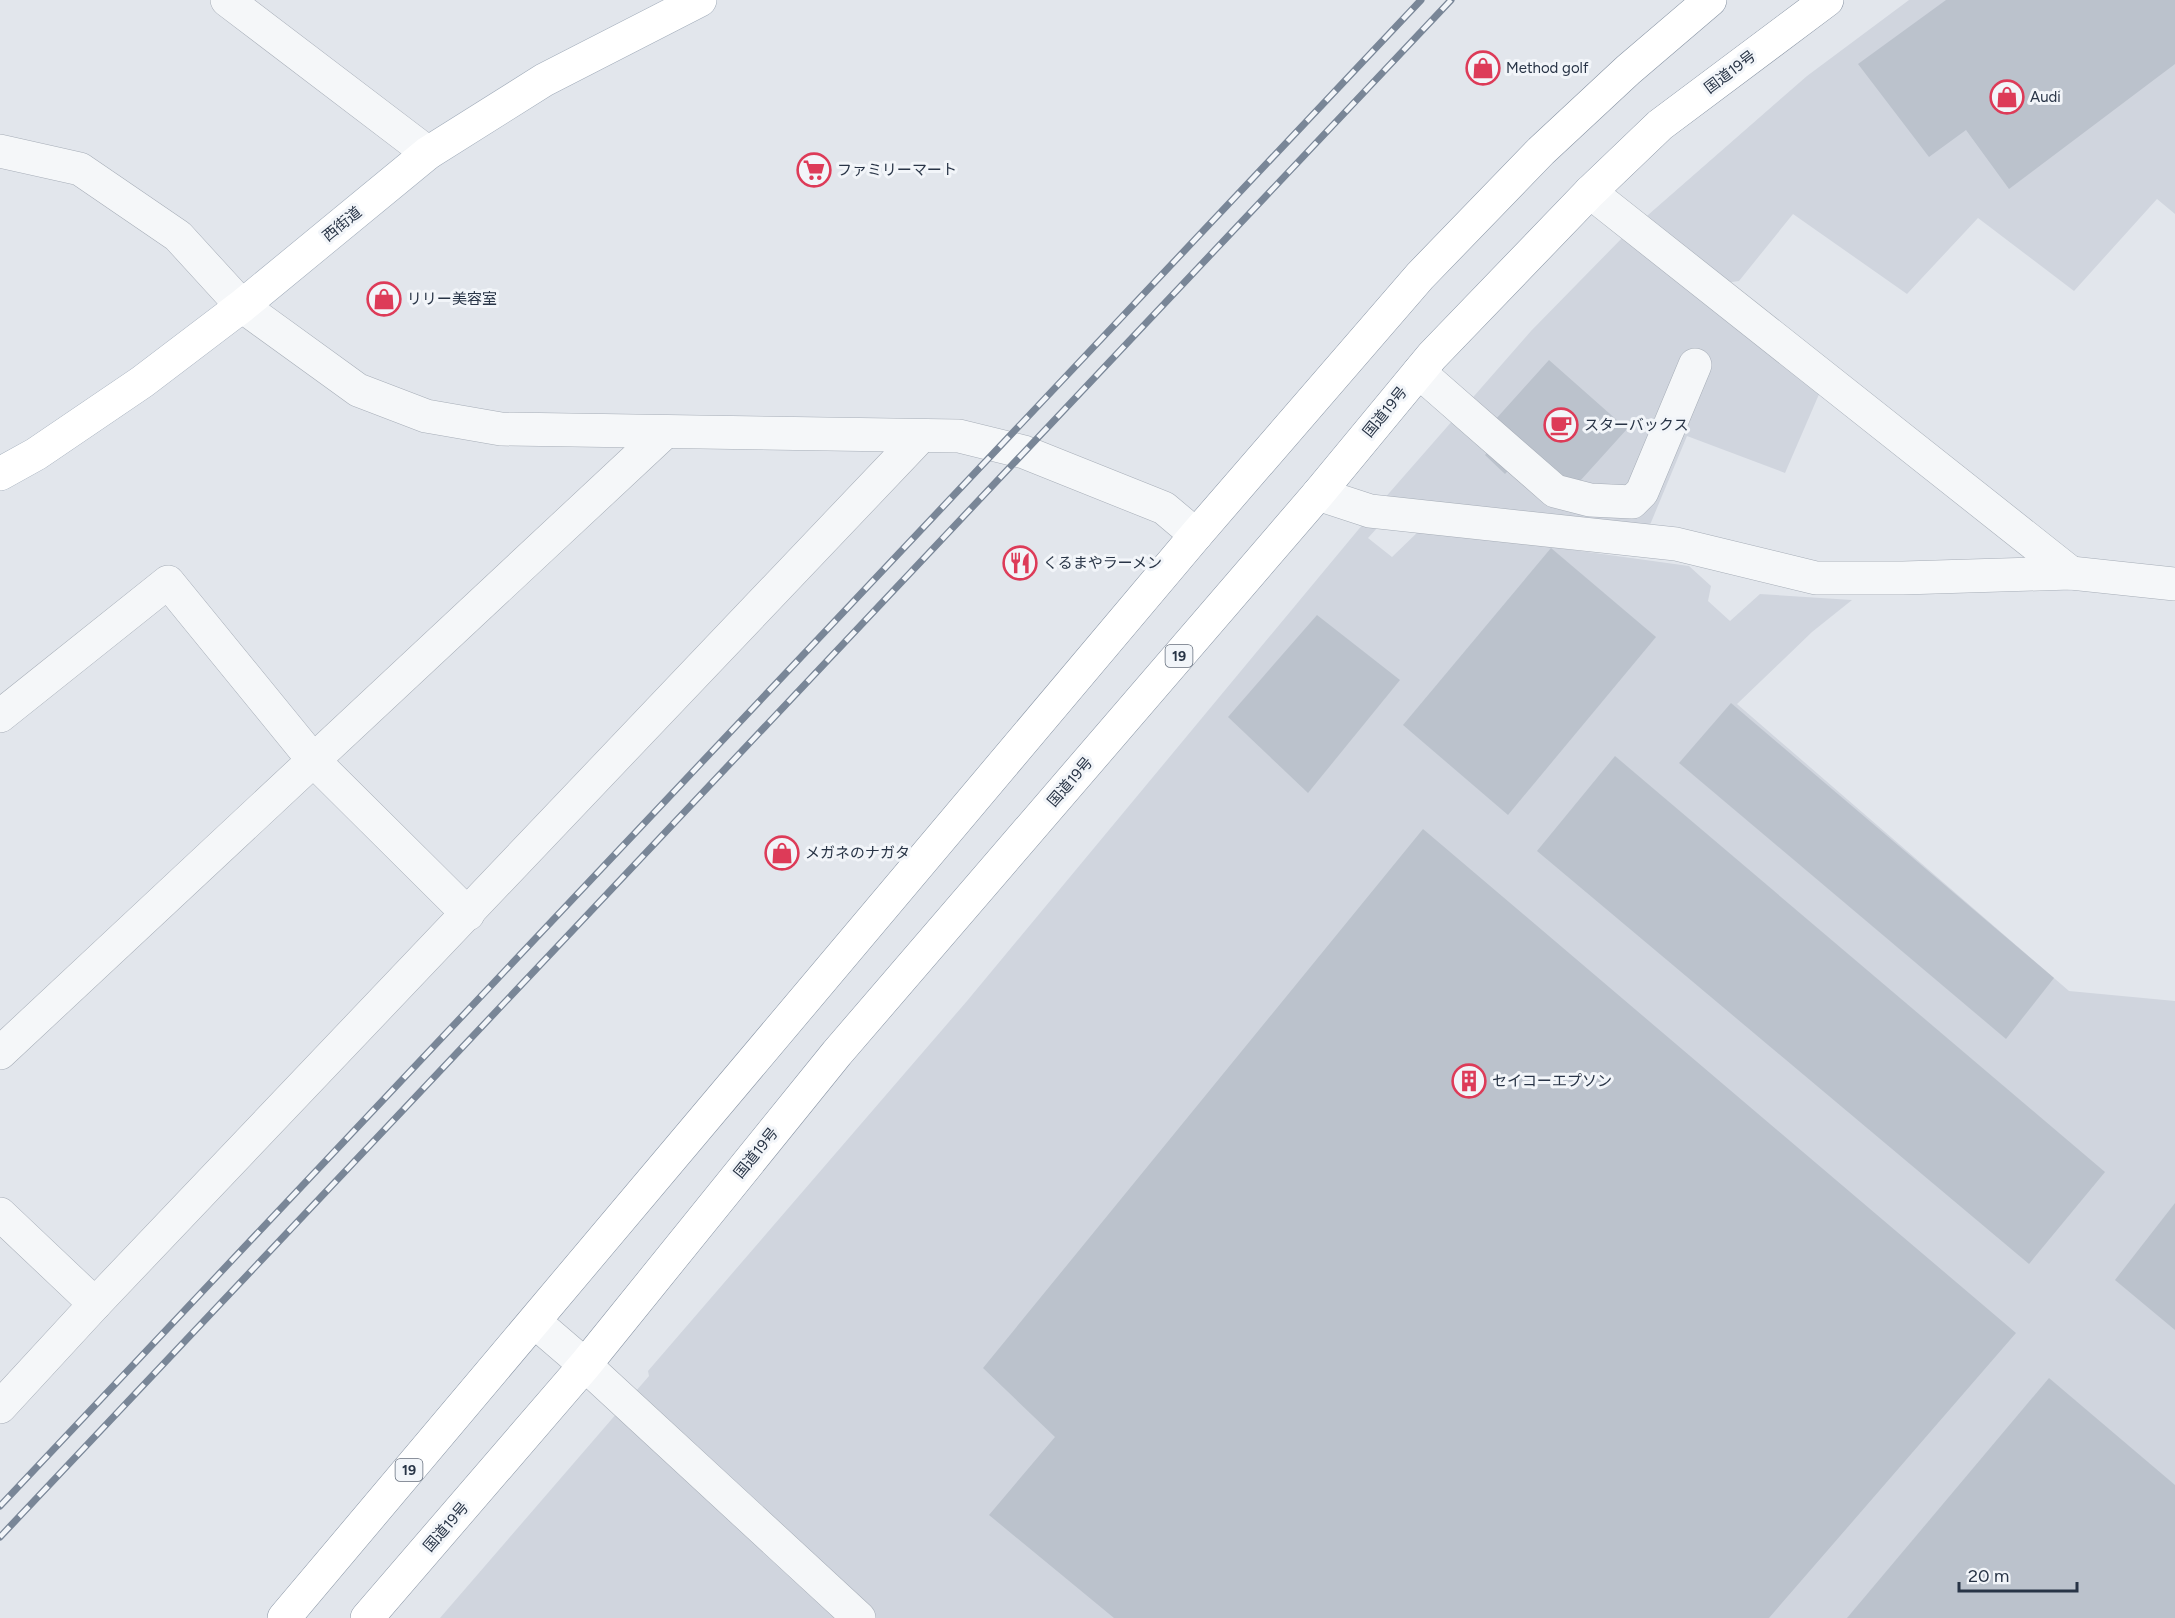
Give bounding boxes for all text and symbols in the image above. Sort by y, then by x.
street label: 国道19号 [1701,47,1759,97]
shop icon: Method golf [1465,50,1501,86]
place label: Method golf [1506,59,1589,77]
shop icon: Audi [1989,79,2025,115]
place label: Audi [2030,88,2061,106]
supermarket icon: ファミリーマート [796,152,832,188]
place label: ファミリーマート [837,161,957,179]
street label: 西街道 [319,203,365,245]
shop icon: リリー美容室 [366,281,402,317]
place label: リリー美容室 [407,290,497,308]
street label: 国道19号 [1359,383,1411,441]
cafe icon: スターバックス [1543,407,1579,443]
place label: スターバックス [1584,416,1688,434]
restaurant icon: くるまやラーメン [1002,545,1038,581]
place label: くるまやラーメン [1043,554,1162,572]
road number: 19 [1166,645,1192,667]
street label: 国道19号 [1044,754,1096,810]
shop icon: メガネのナガタ [764,835,800,871]
place label: メガネのナガタ [805,844,910,862]
building icon: セイコーエプソン [1451,1063,1487,1099]
place label: セイコーエプソン [1492,1072,1612,1090]
street label: 国道19号 [730,1124,782,1182]
road number: 19 [396,1459,422,1481]
street label: 国道19号 [420,1499,472,1555]
scale bar [1959,1555,2078,1593]
text: 20 m [1968,1565,2009,1587]

